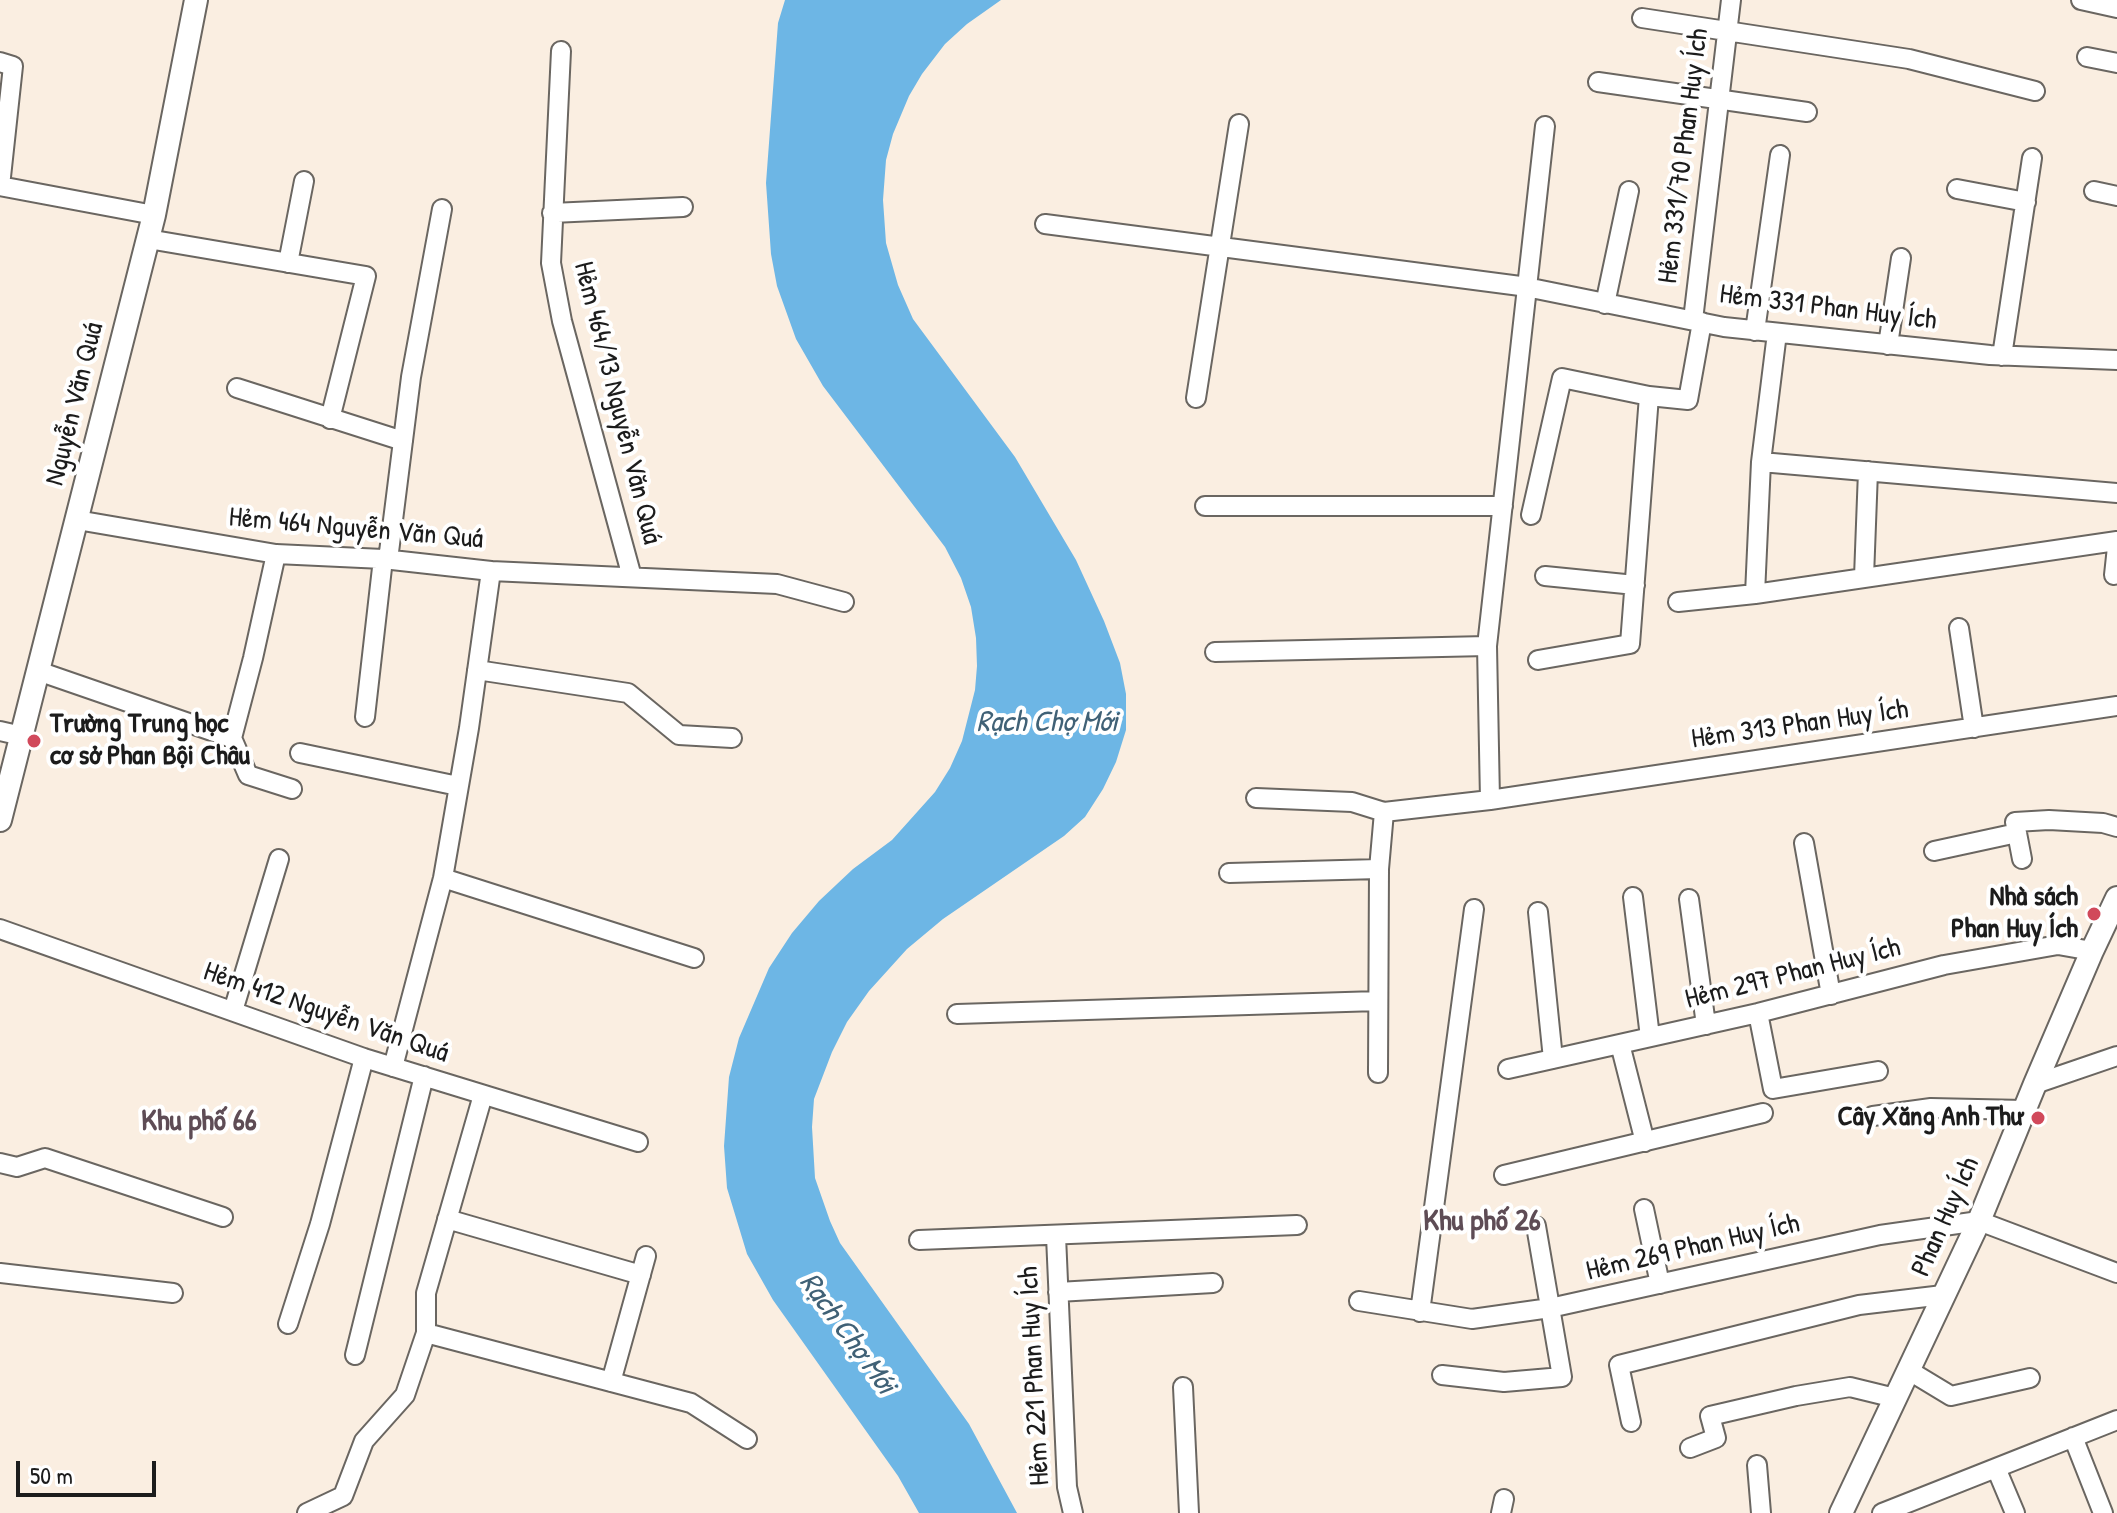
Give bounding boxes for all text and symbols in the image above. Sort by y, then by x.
street label: Hẻm 331/70 Phan Huy Ích [1652,27,1716,285]
street label: Hẻm 464/13 Nguyễn Văn Quá [566,258,668,548]
street label: Hẻm 331 Phan Huy Ích [1718,278,1938,338]
street label: Nguyễn Văn Quá [39,319,111,489]
street label: Hẻm 464 Nguyễn Văn Quá [227,501,485,557]
street label: Hẻm 313 Phan Huy Ích [1689,693,1911,757]
water label: Rạch Chợ Mới [976,705,1118,741]
place label: Trường Trung học cơ sở Phan Bội Châu [50,708,250,774]
marker: Trường Trung học cơ sở Phan Bội Châu [25,732,43,750]
place label: Nhà sách Phan Huy Ích [1951,881,2078,947]
marker: Nhà sách Phan Huy Ích [2085,905,2103,923]
street label: Hẻm 297 Phan Huy Ích [1682,931,1904,1017]
street label: Hẻm 412 Nguyễn Văn Quá [199,955,453,1071]
place label: Cây Xăng Anh Thư [1837,1101,2022,1135]
district label: Khu phố 66 [141,1104,257,1140]
marker: Cây Xăng Anh Thư [2029,1109,2047,1127]
street label: Phan Huy Ích [1905,1152,1987,1282]
district label: Khu phố 26 [1423,1204,1541,1240]
street label: Hẻm 269 Phan Huy Ích [1583,1207,1803,1289]
street label: Hẻm 221 Phan Huy Ích [1012,1265,1058,1487]
water label: Rạch Chợ Mới [791,1266,903,1402]
scale bar [20,1445,160,1495]
text: 50 m [30,1459,73,1491]

